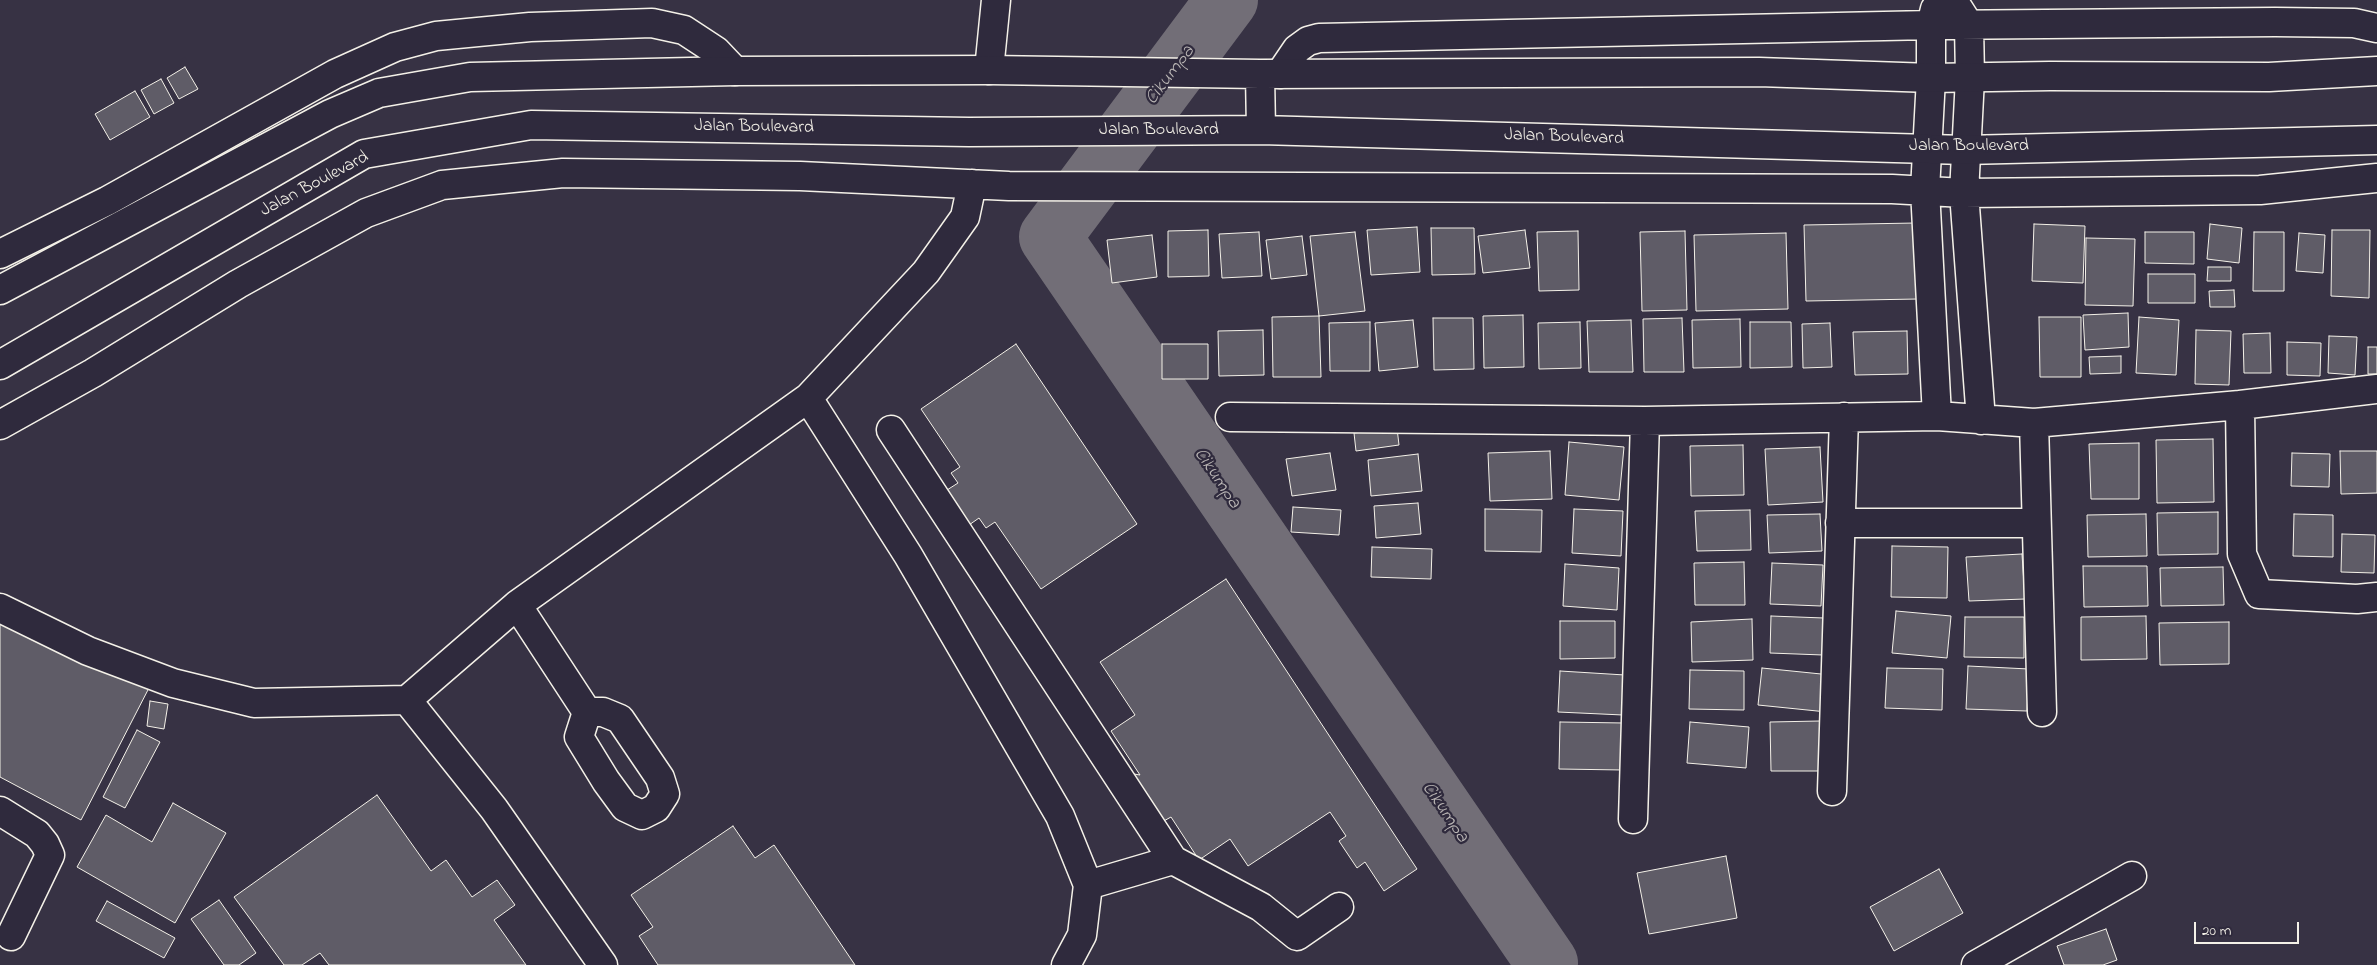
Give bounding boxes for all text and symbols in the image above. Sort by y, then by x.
water label: Cikumpa [1141,42,1201,110]
street label: Jalan Boulevard [694,116,814,140]
street label: Jalan Boulevard [1099,120,1219,142]
street label: Jalan Boulevard [1504,125,1624,151]
street label: Jalan Boulevard [1909,136,2029,158]
street label: Jalan Boulevard [257,147,373,223]
water label: Cikumpa [1187,444,1245,514]
water label: Cikumpa [1415,778,1473,848]
scale bar [2197,912,2302,944]
text: 20 m [2202,920,2231,942]

